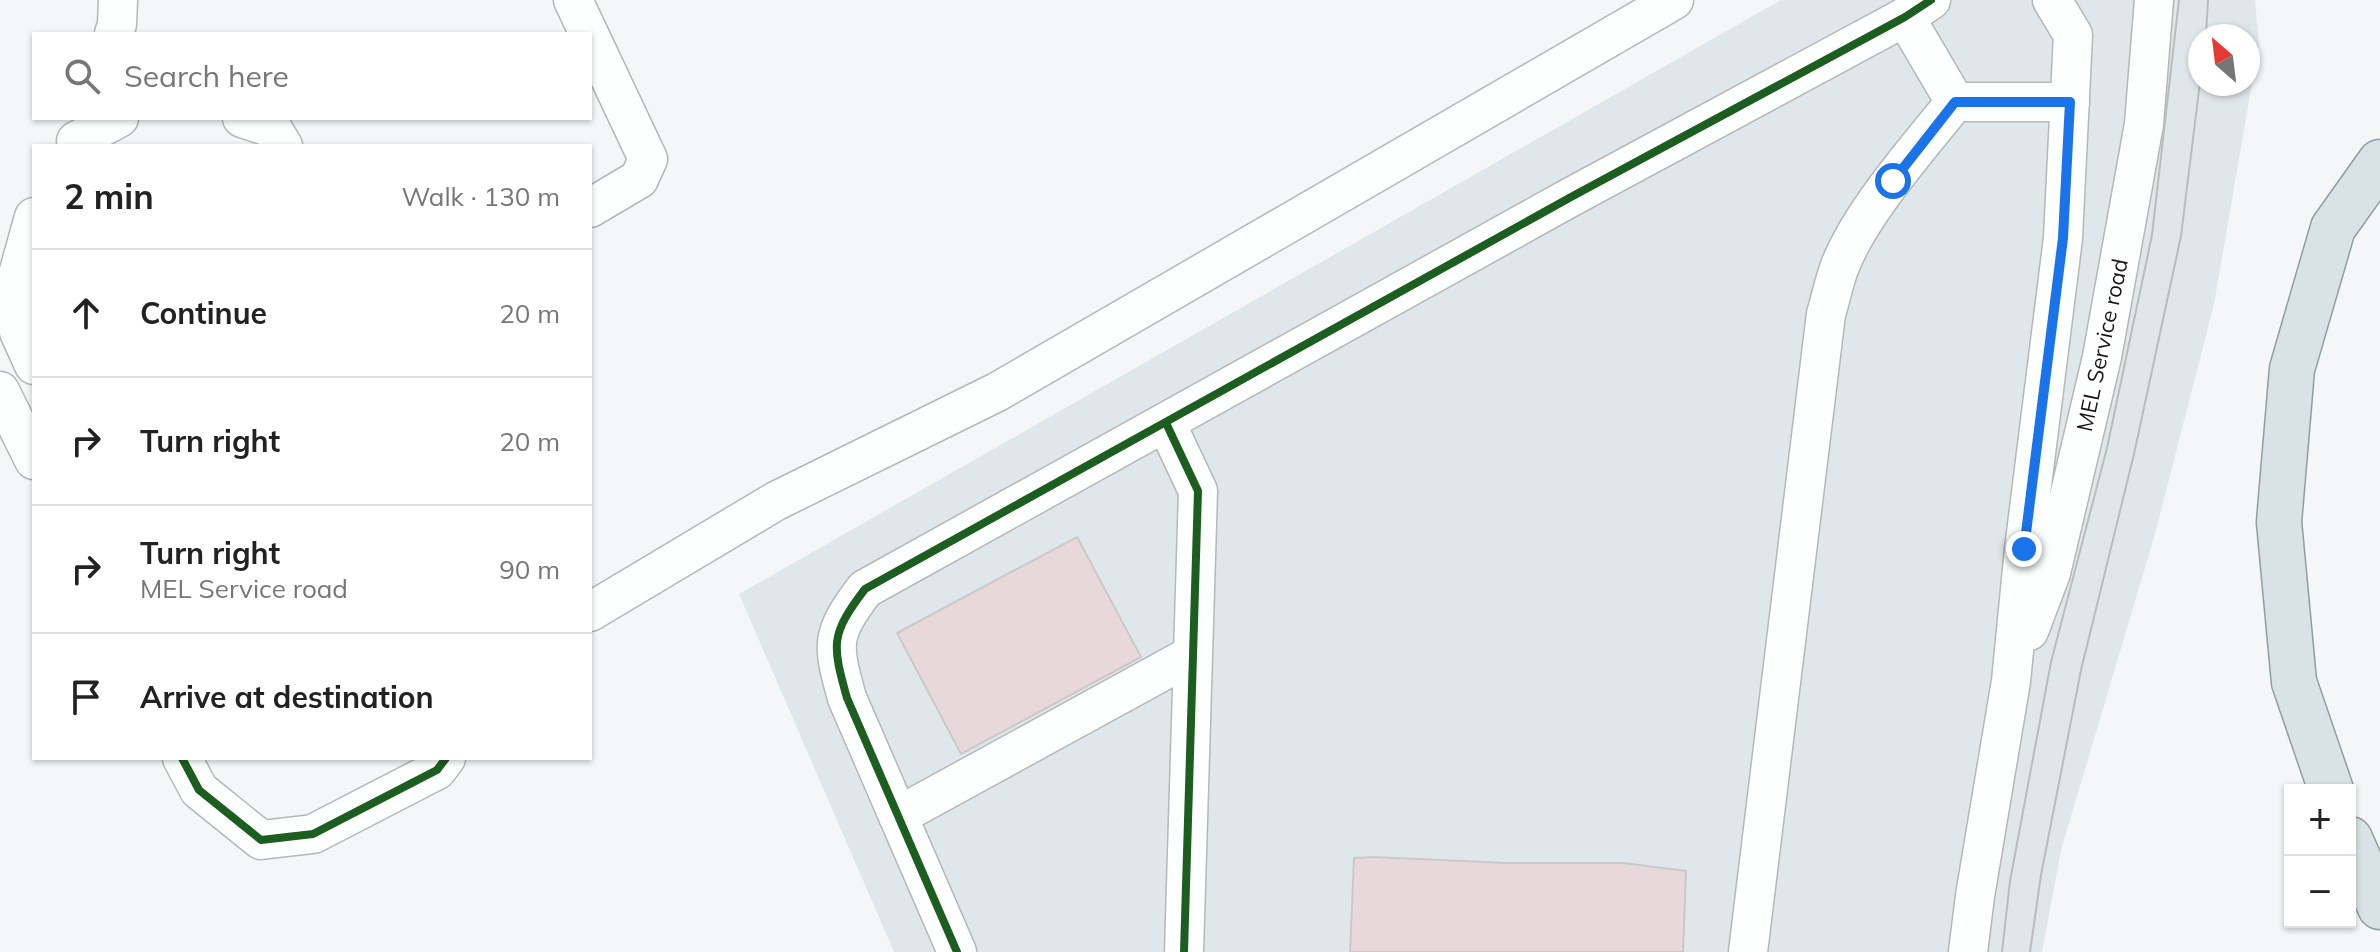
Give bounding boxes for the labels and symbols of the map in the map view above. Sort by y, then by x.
north arrow [2188,24,2260,96]
route start [1875,163,1911,199]
street label: MEL Service road [2070,256,2134,434]
route end [2006,531,2042,567]

